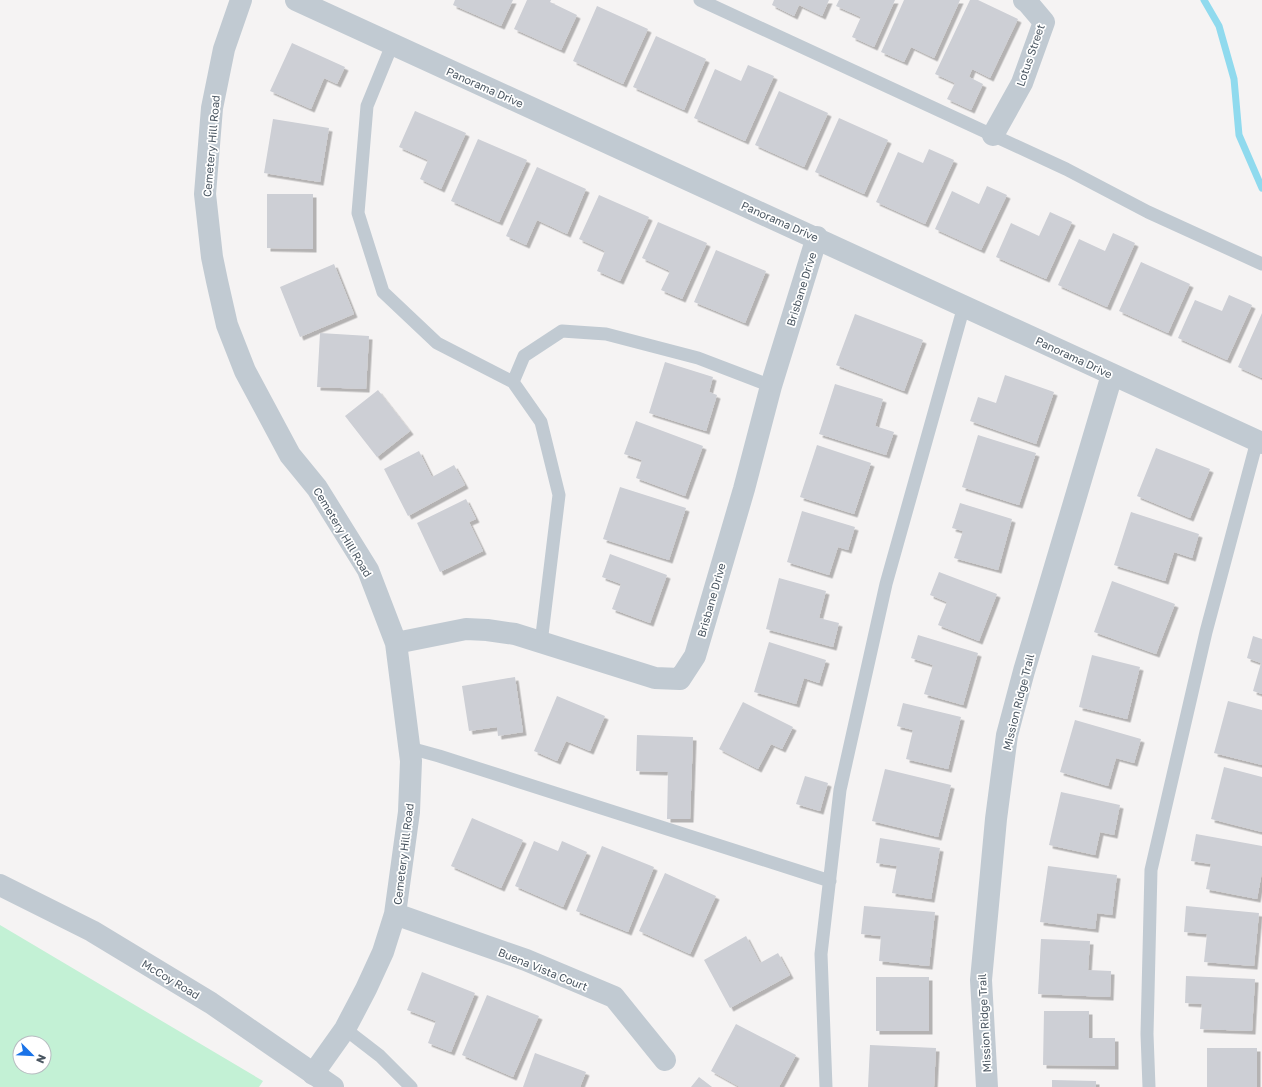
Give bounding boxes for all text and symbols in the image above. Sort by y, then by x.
street label: Lotus Street [1013,22,1047,88]
street label: Panorama Drive [444,64,526,110]
street label: Cemetery Hill Road [200,94,222,198]
street label: Panorama Drive [739,198,821,244]
street label: Brisbane Drive [784,250,818,328]
street label: Panorama Drive [1034,334,1114,380]
street label: Cemetery Hill Road [311,485,375,579]
street label: Brisbane Drive [694,561,728,639]
street label: Mission Ridge Trail [1000,652,1036,752]
street label: Cemetery Hill Road [390,802,416,906]
street label: Buena Vista Court [496,945,590,993]
street label: McCoy Road [140,957,202,1001]
street label: Mission Ridge Trail [975,973,993,1073]
north arrow [12,1035,52,1075]
text: N [34,1053,49,1066]

